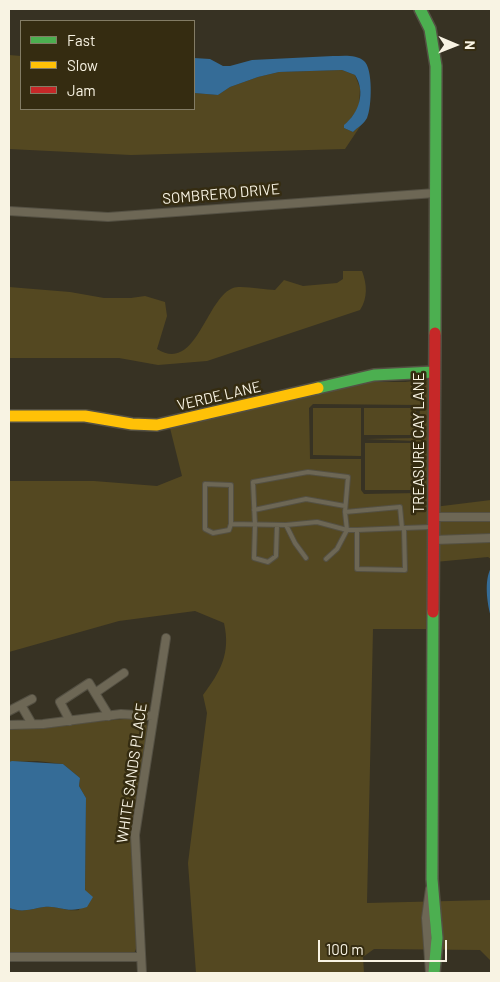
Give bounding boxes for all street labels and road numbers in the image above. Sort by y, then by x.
street label: SOMBRERO DRIVE [161,180,281,208]
street label: TREASURE CAY LANE [410,373,428,513]
street label: VERDE LANE [175,378,263,414]
street label: WHITE SANDS PLACE [113,702,151,844]

